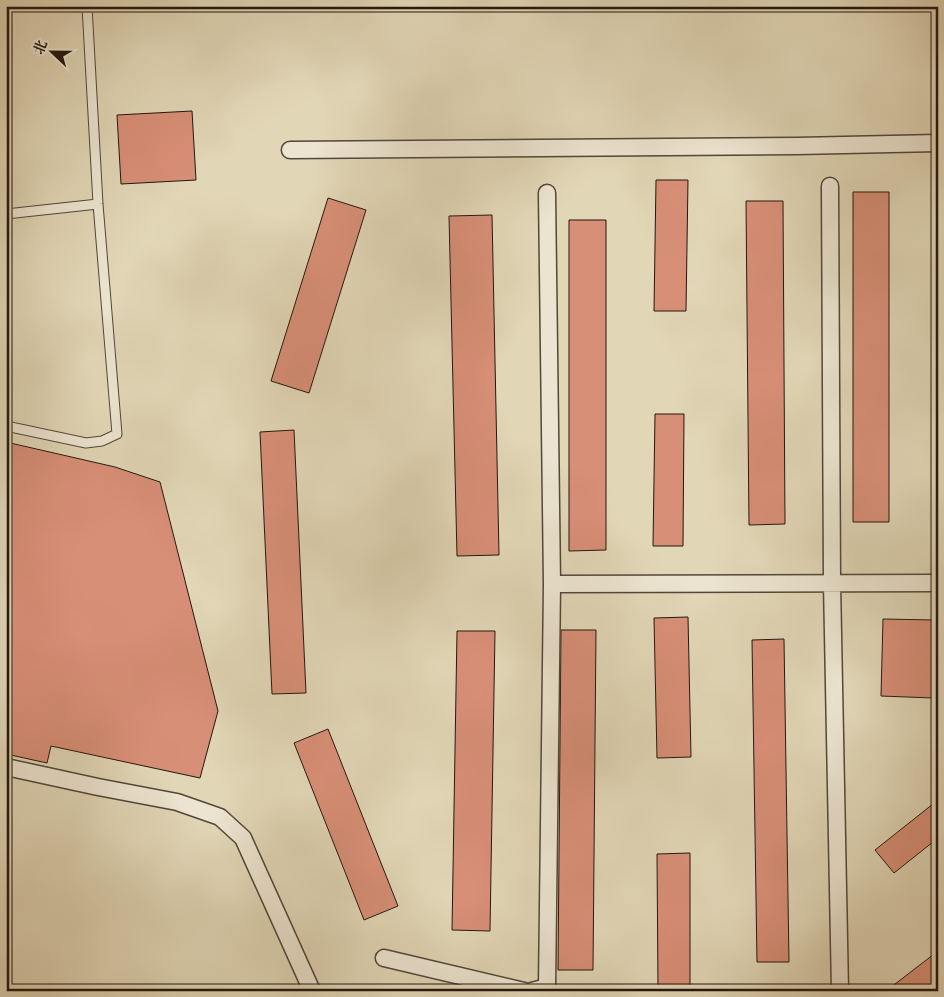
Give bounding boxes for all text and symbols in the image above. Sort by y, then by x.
north arrow [28,28,78,78]
text: 北 [30,38,53,58]

